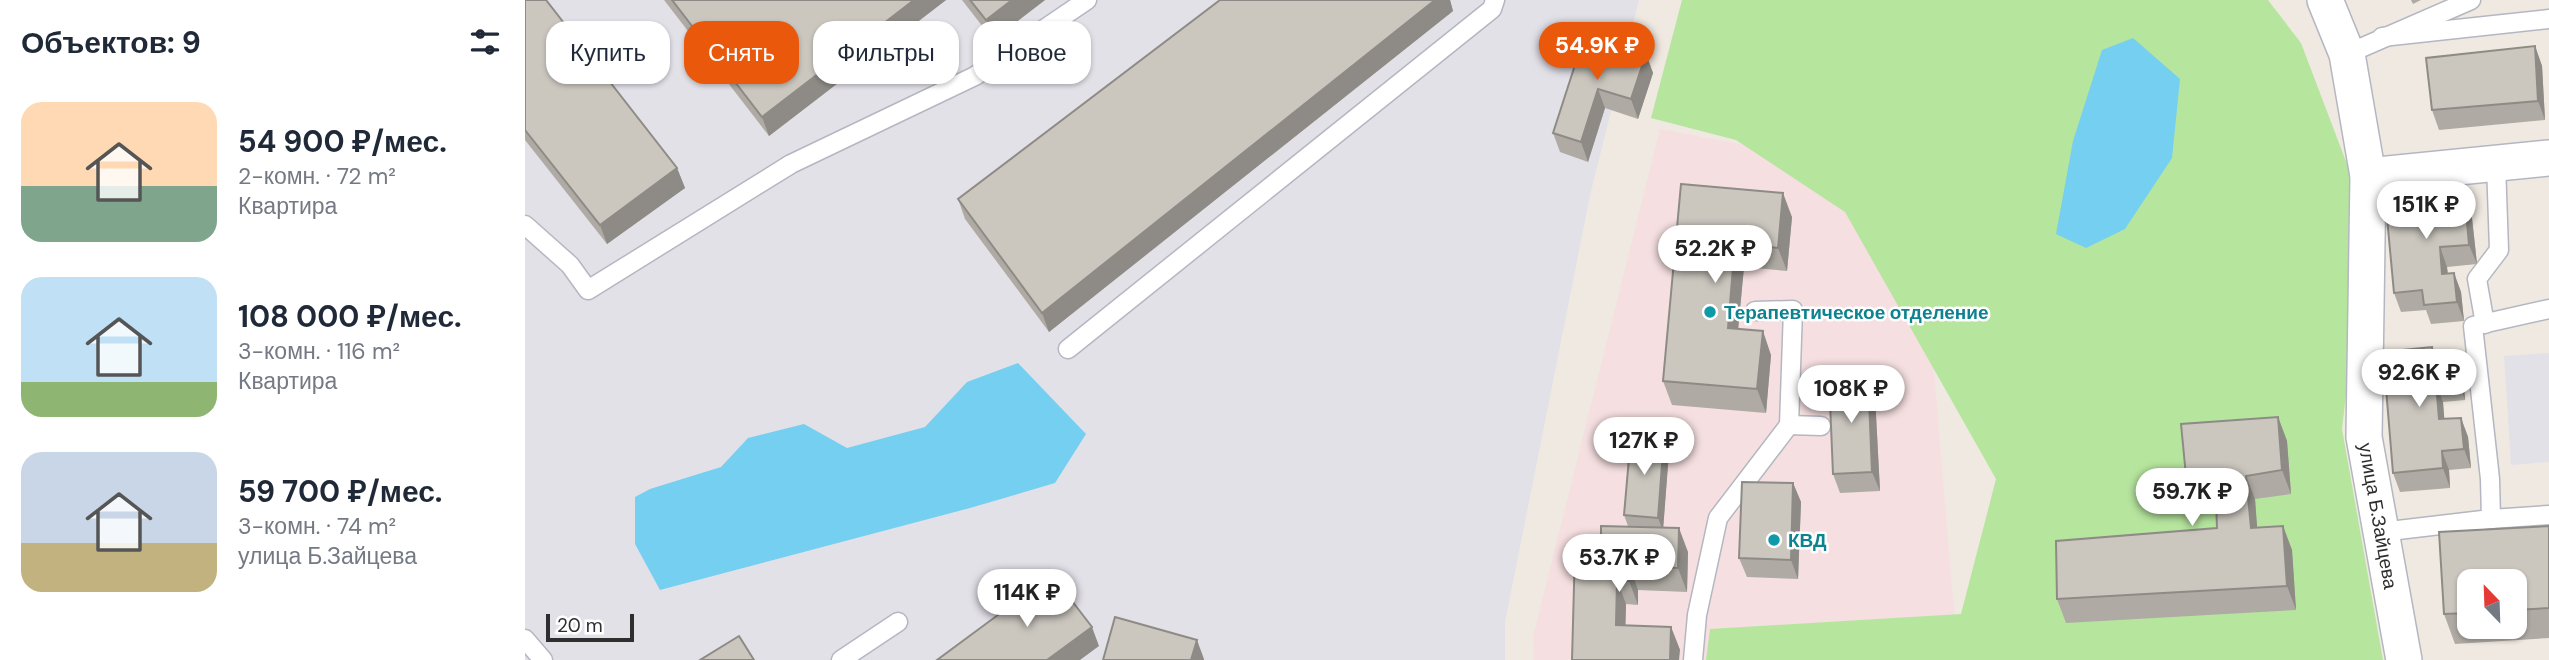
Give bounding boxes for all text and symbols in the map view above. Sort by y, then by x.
chip: Купить [546,21,670,84]
chip: Снять [684,21,799,84]
chip: Фильтры [813,21,959,84]
chip: Новое [973,21,1091,84]
pin: 54.9K ₽ [1532,22,1662,82]
text: Объектов: 9 [21,23,201,62]
icon: filters [466,23,504,61]
text: 54.9K ₽ [1555,30,1639,60]
text: 54 900 ₽/мес. [238,122,447,161]
icon: home [77,130,161,214]
text: 2-комн. · 72 m² [238,161,396,191]
pin: 151K ₽ [2369,182,2483,241]
text: 151K ₽ [2393,189,2459,219]
text: Квартира [238,191,337,221]
pin: 52.2K ₽ [1650,226,1780,285]
text: 52.2K ₽ [1674,233,1756,263]
text: 108 000 ₽/мес. [238,297,462,336]
place label: Терапевтическое отделение [1724,300,1989,325]
marker: Терапевтическое отделение [1702,304,1718,320]
icon: home [77,305,161,389]
text: 3-комн. · 116 m² [238,336,400,366]
pin: 92.6K ₽ [2354,350,2484,409]
text: 92.6K ₽ [2378,357,2460,387]
text: Квартира [238,366,337,396]
pin: 108K ₽ [1794,366,1908,425]
text: 108K ₽ [1814,373,1888,403]
pin: 127K ₽ [1587,418,1701,477]
text: 127K ₽ [1609,425,1679,455]
street label: улица Б.Зайцева [2353,441,2403,591]
pin: 59.7K ₽ [2127,468,2257,528]
text: 59 700 ₽/мес. [238,472,442,511]
text: 59.7K ₽ [2152,476,2232,506]
icon: home [77,480,161,564]
text: 3-комн. · 74 m² [238,511,396,541]
place label: КВД [1788,528,1827,553]
marker: КВД [1766,532,1782,548]
pin: 53.7K ₽ [1554,534,1684,594]
text: улица Б.Зайцева [238,541,417,571]
text: 53.7K ₽ [1578,542,1660,572]
north arrow [2457,569,2527,639]
map controls [2457,569,2527,639]
pin: 114K ₽ [970,570,1084,629]
text: 114K ₽ [993,577,1061,607]
scale bar [546,611,633,643]
text: 20 m [557,613,603,638]

